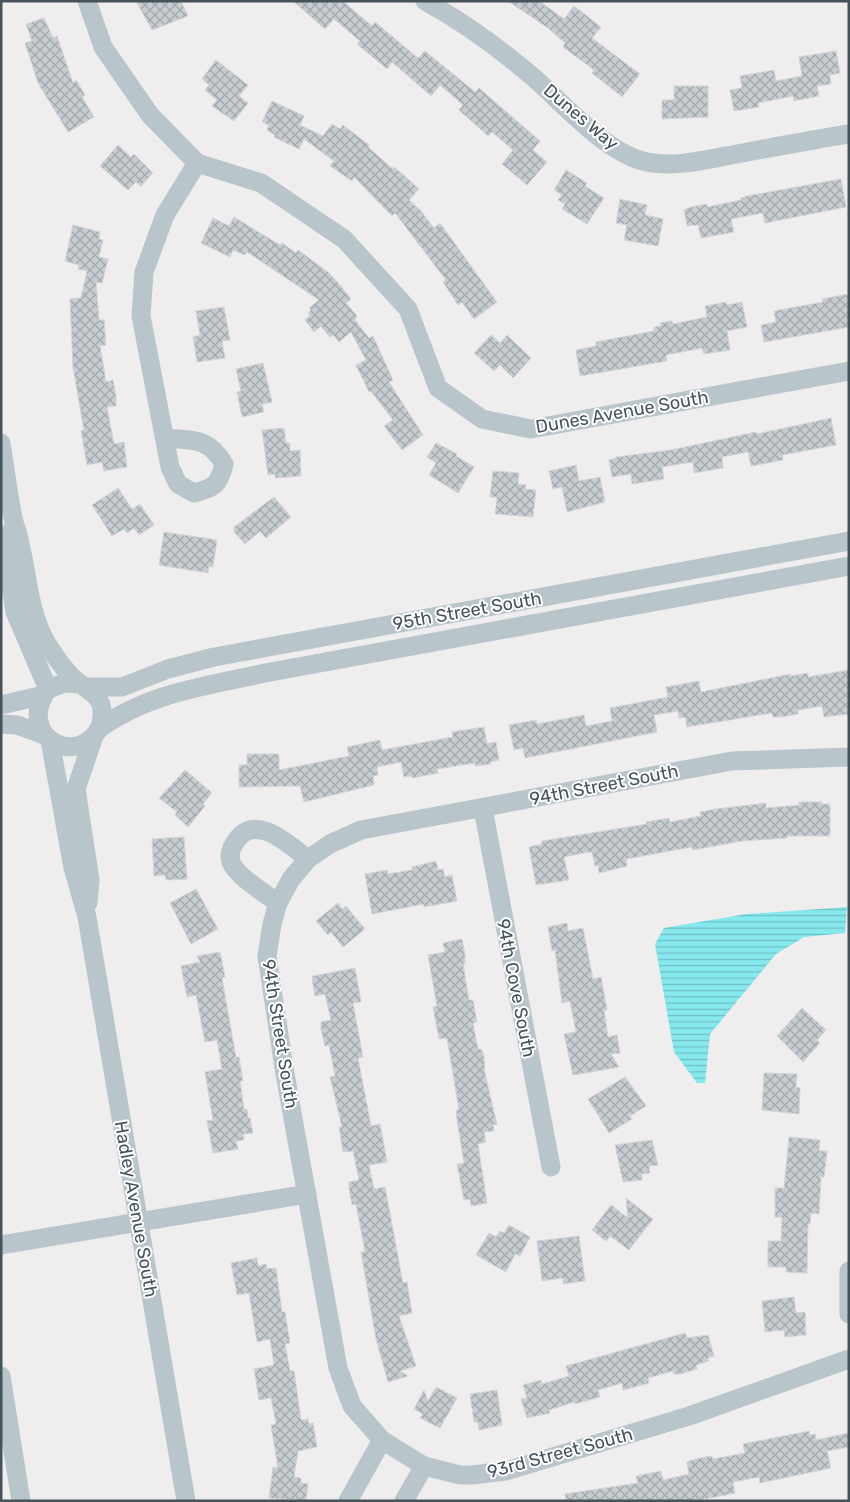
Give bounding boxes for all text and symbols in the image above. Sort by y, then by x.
street label: Dunes Way [539,79,623,155]
street label: Dunes Avenue South [534,386,710,438]
street label: 95th Street South [391,587,543,635]
street label: 94th Street South [528,760,680,810]
street label: 94th Cove South [492,917,540,1059]
street label: 94th Street South [257,958,303,1110]
street label: Hadley Avenue South [110,1119,162,1299]
street label: 93rd Street South [485,1423,635,1483]

